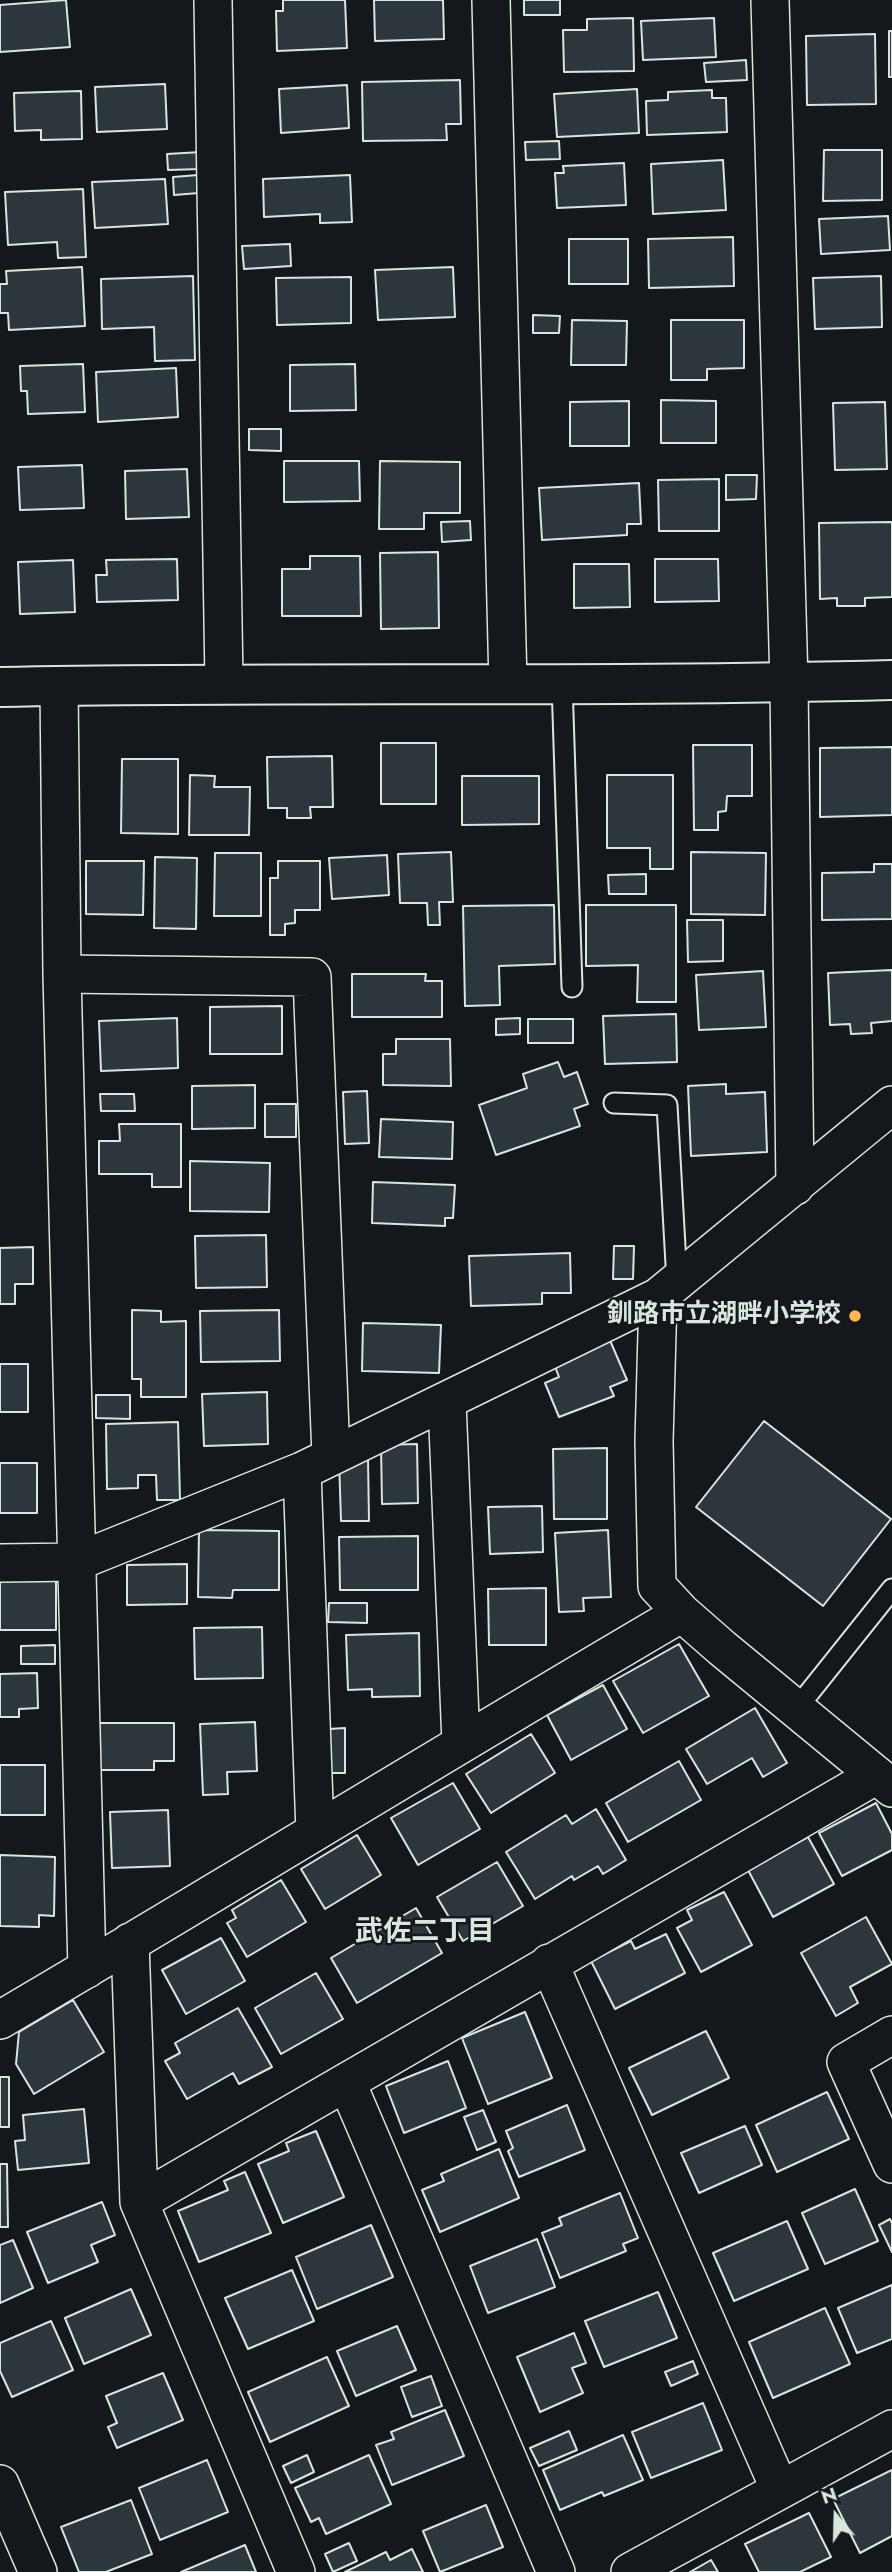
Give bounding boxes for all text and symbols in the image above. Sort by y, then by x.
place label: 釧路市立湖畔小学校 [607,1300,841,1332]
marker: 釧路市立湖畔小学校 [847,1308,863,1324]
district label: 武佐二丁目 [355,1916,495,1950]
text: N [817,2480,841,2511]
north arrow [801,2481,871,2551]

